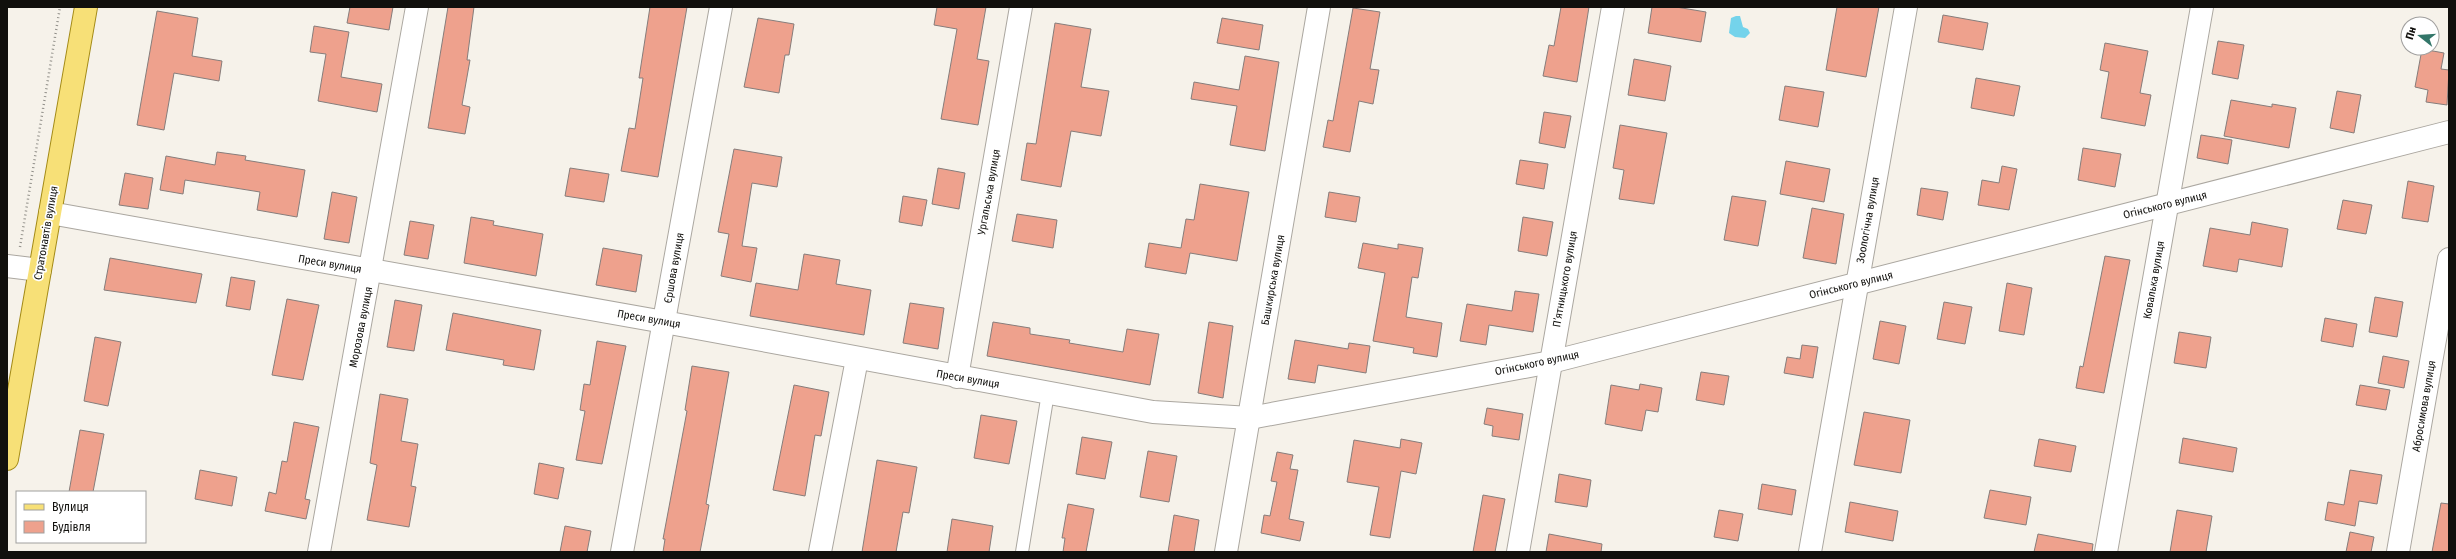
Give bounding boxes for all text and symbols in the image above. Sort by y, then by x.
north arrow [2400,16,2440,56]
text: Пн [2403,25,2419,41]
street label: Ургальська вулиця [975,148,1003,237]
street label: Зоологічна вулиця [1854,176,1882,264]
street label: Стратонавтів вулиця [31,185,61,281]
street label: Огінського вулиця [2122,188,2208,222]
street label: П’ятницького вулиця [1550,230,1580,328]
street label: Єршова вулиця [661,232,687,304]
street label: Башкирська вулиця [1259,234,1287,326]
street label: Ковалька вулиця [2141,240,2167,320]
street label: Преси вулиця [297,252,363,276]
street label: Огінського вулиця [1808,268,1894,302]
street label: Морозова вулиця [347,286,375,368]
street label: Преси вулиця [616,307,682,331]
street label: Огінського вулиця [1494,348,1580,378]
street label: Абросимова вулиця [2410,359,2438,453]
street label: Преси вулиця [935,367,1001,391]
legend [16,491,146,543]
text: Вулиця [52,500,89,514]
text: Будівля [52,520,91,534]

